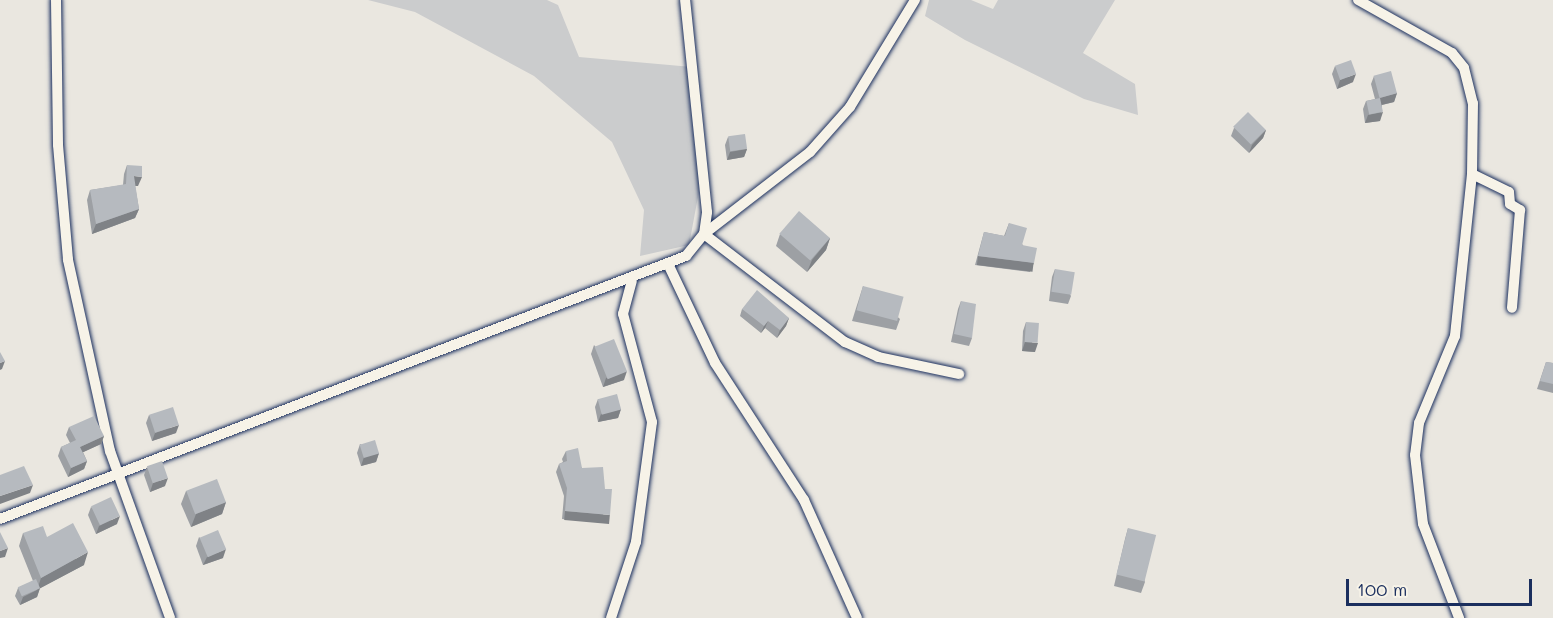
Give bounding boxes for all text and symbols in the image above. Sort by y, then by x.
scale bar [1349,567,1535,605]
text: 100 m [1357,577,1407,601]

